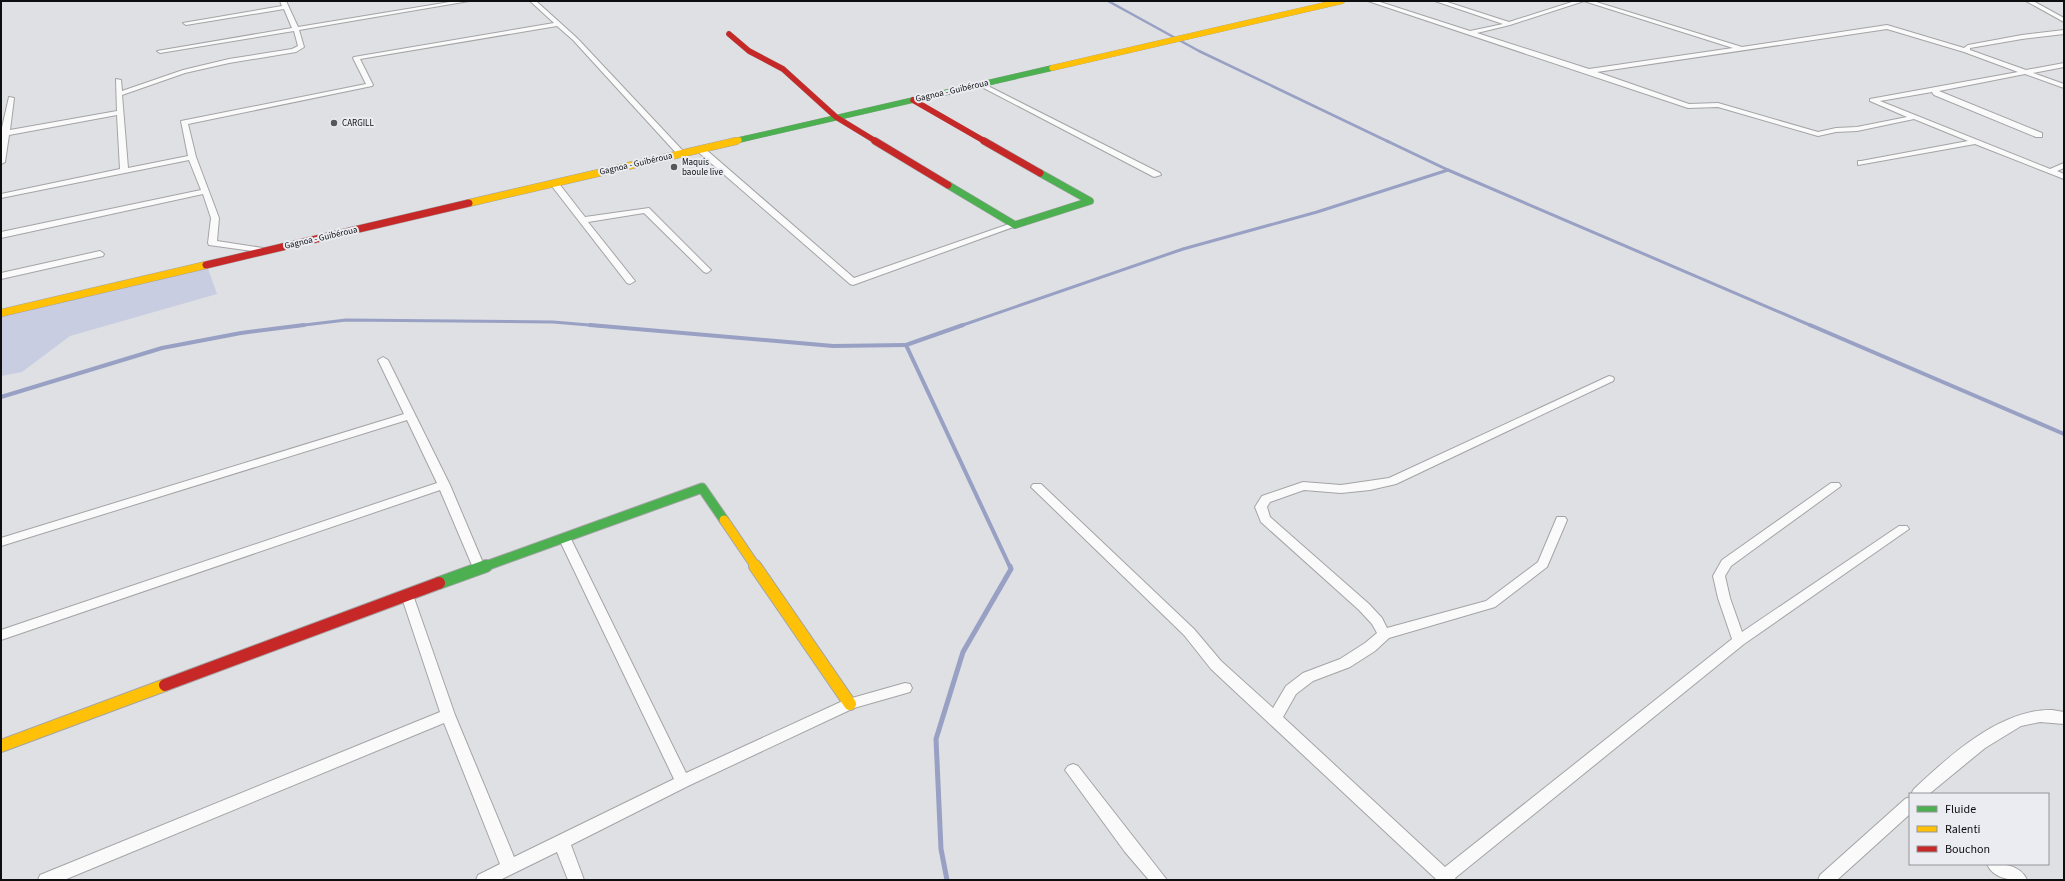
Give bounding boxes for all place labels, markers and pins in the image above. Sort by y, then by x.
place label: CARGILL [342,117,374,130]
marker: CARGILL [329,118,339,128]
place label: Maquis baoule live [682,156,723,179]
marker: Maquis baoule live [669,162,679,172]

